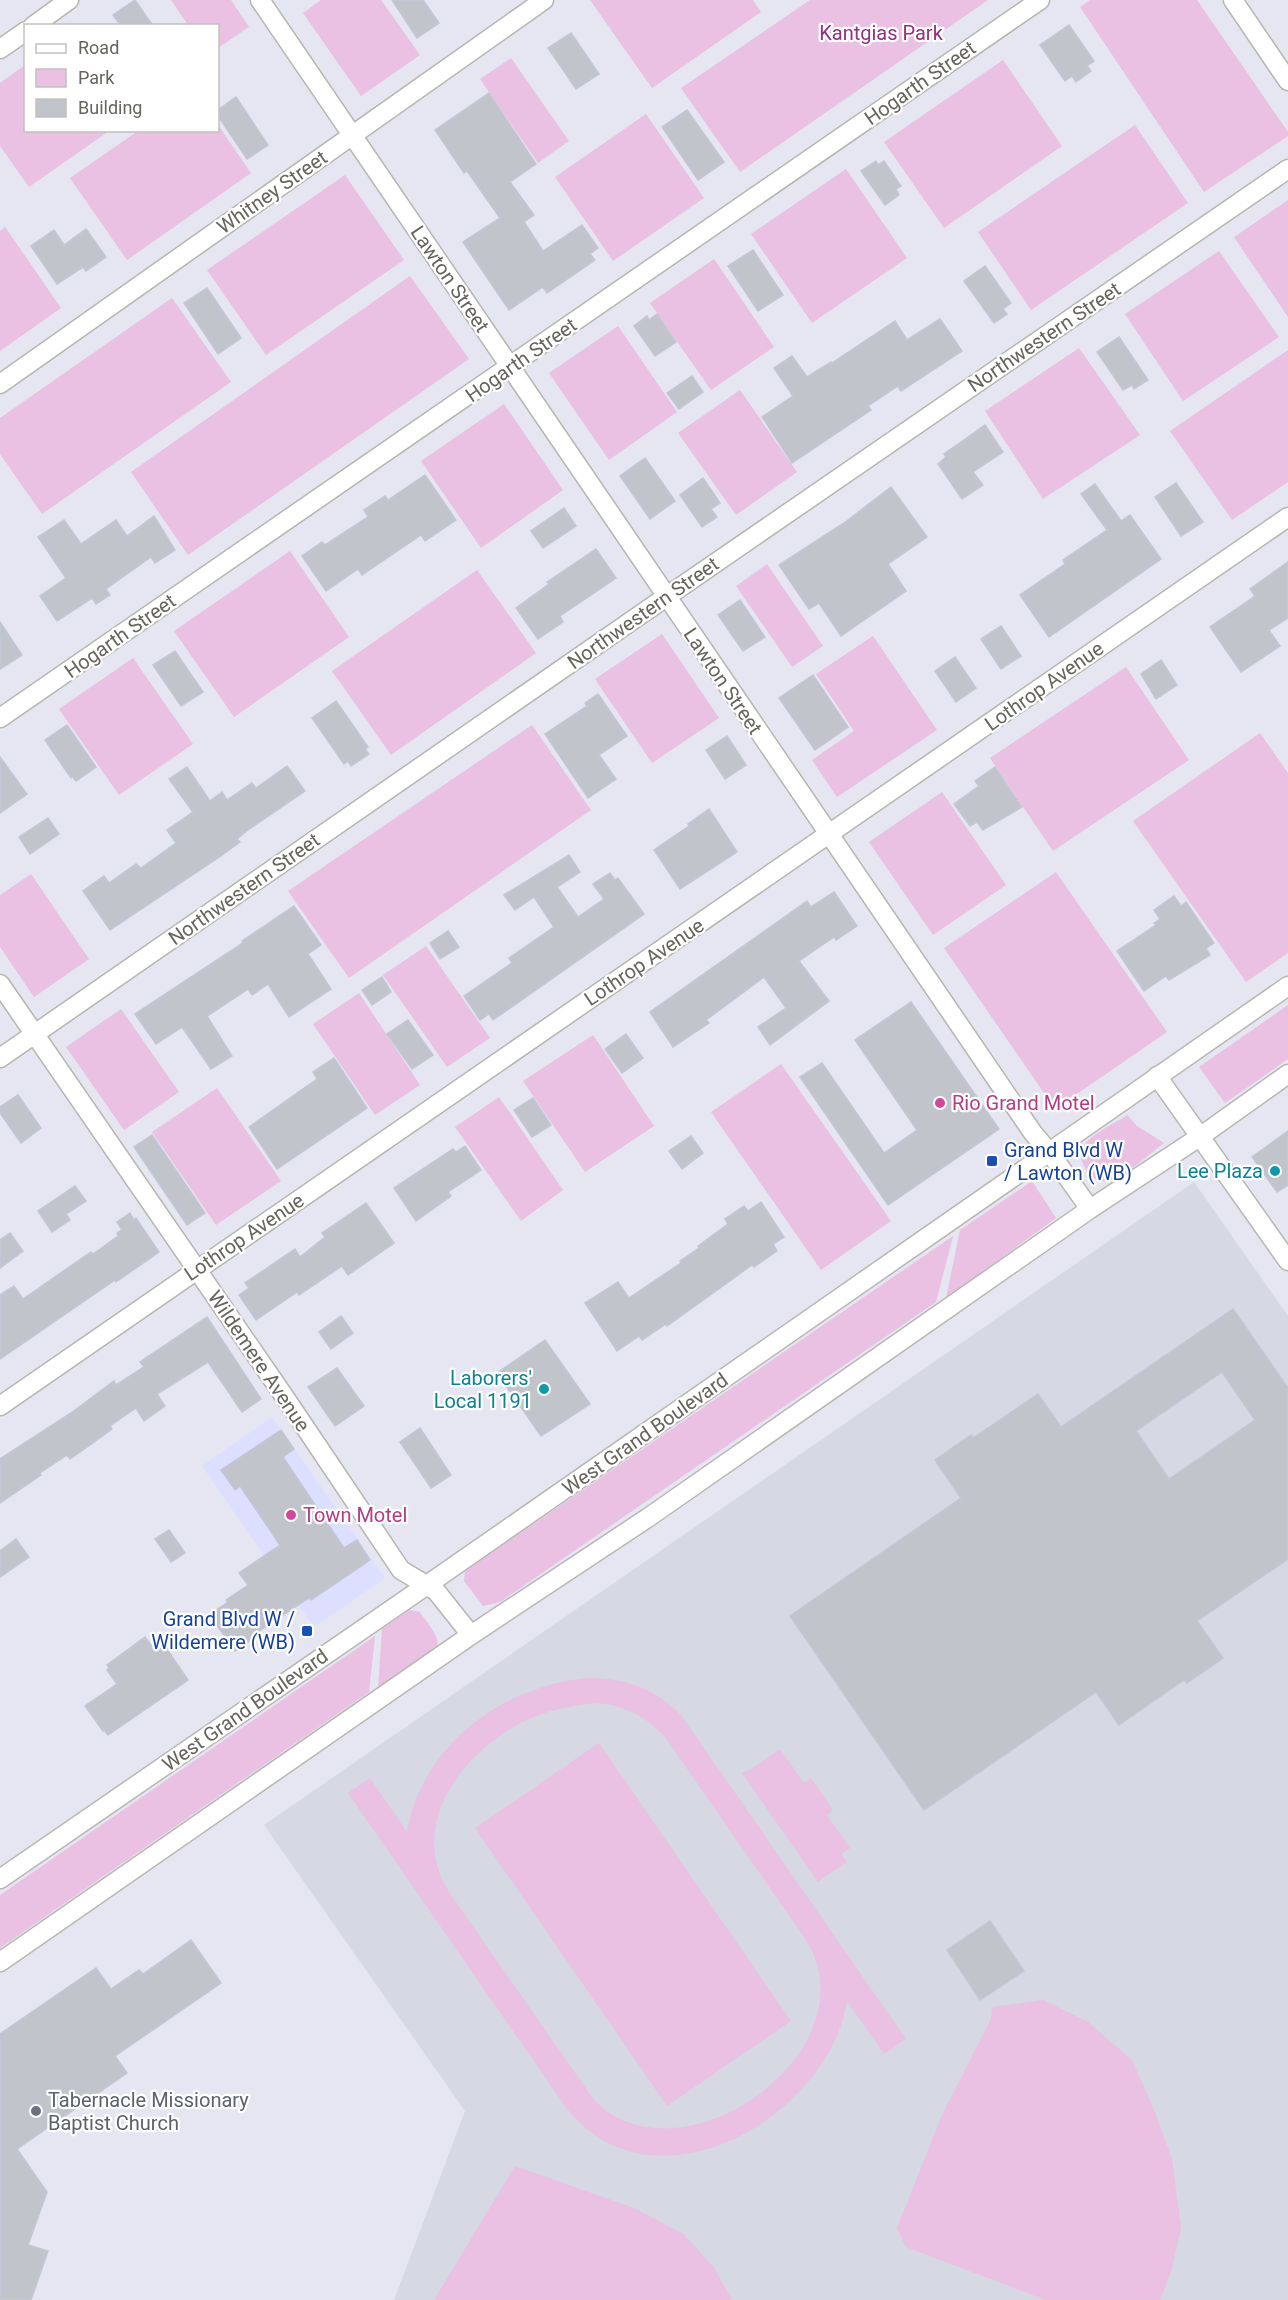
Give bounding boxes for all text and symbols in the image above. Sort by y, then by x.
park label: Kantgias Park [819,21,944,45]
legend [24,24,219,132]
street label: Hogarth Street [860,36,980,130]
text: Road [78,37,119,58]
text: Park [78,67,115,88]
text: Building [78,97,142,118]
street label: Whitney Street [212,145,332,239]
street label: Lawton Street [406,221,494,337]
street label: Northwestern Street [963,277,1125,397]
street label: Hogarth Street [461,313,581,407]
street label: Northwestern Street [563,552,723,674]
street label: Hogarth Street [60,589,180,683]
street label: Lawton Street [679,623,767,739]
street label: Lothrop Avenue [980,636,1108,736]
street label: Northwestern Street [164,828,324,950]
street label: Lothrop Avenue [580,913,708,1011]
place label: Rio Grand Motel [952,1091,1095,1115]
marker: Rio Grand Motel [933,1096,947,1110]
place label: Grand Blvd W / Lawton (WB) [1004,1138,1132,1185]
marker: Grand Blvd W / Lawton (WB) [985,1154,999,1168]
place label: Lee Plaza [1177,1159,1263,1183]
marker: Lee Plaza [1268,1164,1282,1178]
street label: Lothrop Avenue [180,1188,308,1286]
street label: Wildemere Avenue [203,1286,315,1436]
place label: Laborers' Local 1191 [434,1366,532,1413]
street label: West Grand Boulevard [558,1368,732,1500]
marker: Laborers' Local 1191 [537,1382,551,1396]
place label: Town Motel [303,1503,407,1527]
marker: Town Motel [284,1508,298,1522]
place label: Grand Blvd W / Wildemere (WB) [151,1607,295,1654]
marker: Grand Blvd W / Wildemere (WB) [300,1624,314,1638]
street label: West Grand Boulevard [158,1644,332,1776]
place label: Tabernacle Missionary Baptist Church [48,2088,249,2135]
marker: Tabernacle Missionary Baptist Church [29,2104,43,2118]

